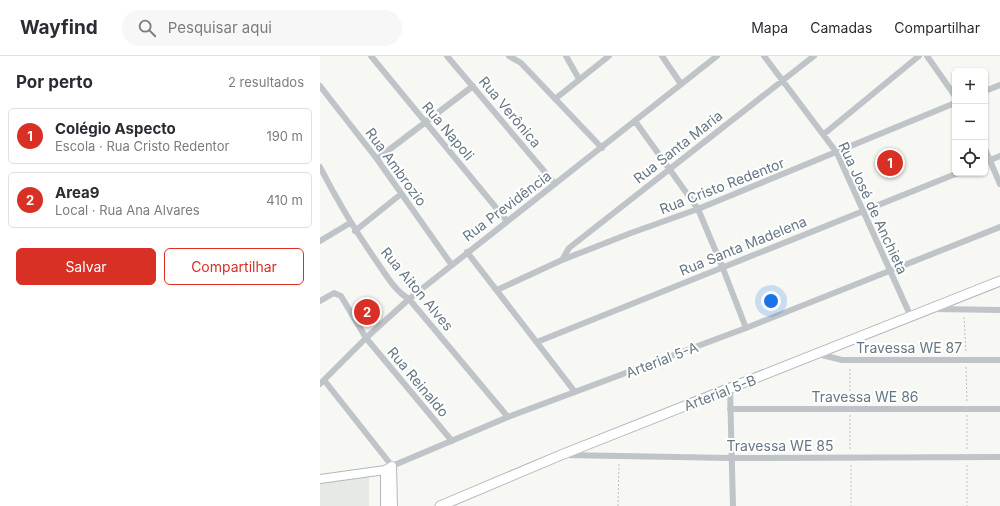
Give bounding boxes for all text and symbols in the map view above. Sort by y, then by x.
search box [122,10,402,46]
text: Wayfind [20,16,98,39]
icon: search [136,17,158,39]
text: Pesquisar aqui [168,18,272,37]
text: Mapa [751,19,788,36]
text: Camadas [810,19,872,36]
text: Compartilhar [894,19,980,36]
map controls [952,68,988,176]
button: + [952,68,988,104]
text: Por perto [16,72,93,92]
street label: Rua Verônica [476,73,545,151]
text: 2 resultados [228,74,304,90]
street label: Rua Napoli [419,98,478,163]
button: − [952,104,988,140]
street label: Rua Santa Maria [630,107,725,187]
text: Colégio Aspecto [55,119,176,138]
street label: Rua Ambrozio [362,124,430,209]
text: 1 [27,128,33,144]
text: 190 m [266,128,303,144]
text: Escola · Rua Cristo Redentor [55,138,229,154]
street label: Rua José de Anchieta [835,139,912,277]
button: locate [952,140,988,176]
pin: 1 [877,148,903,178]
street label: Rua Cristo Redentor [657,154,787,217]
street label: Rua Previdência [459,167,554,244]
text: Area9 [55,183,99,202]
text: 2 [26,192,34,208]
text: 410 m [266,192,303,208]
text: Local · Rua Ana Alvares [55,202,200,218]
street label: Rua Santa Madelena [677,212,809,279]
street label: Rua Aiton Alves [378,244,457,334]
button: Salvar [16,248,156,285]
button: Compartilhar [164,248,304,285]
your location [761,291,781,311]
pin: 2 [354,297,380,327]
street label: Arterial 5-A [623,338,701,381]
street label: Travessa WE 87 [856,339,962,356]
street label: Rua Reinaldo [384,343,453,420]
street label: Arterial 5-B [681,371,758,414]
street label: Travessa WE 86 [812,388,919,405]
street label: Travessa WE 85 [727,437,833,454]

